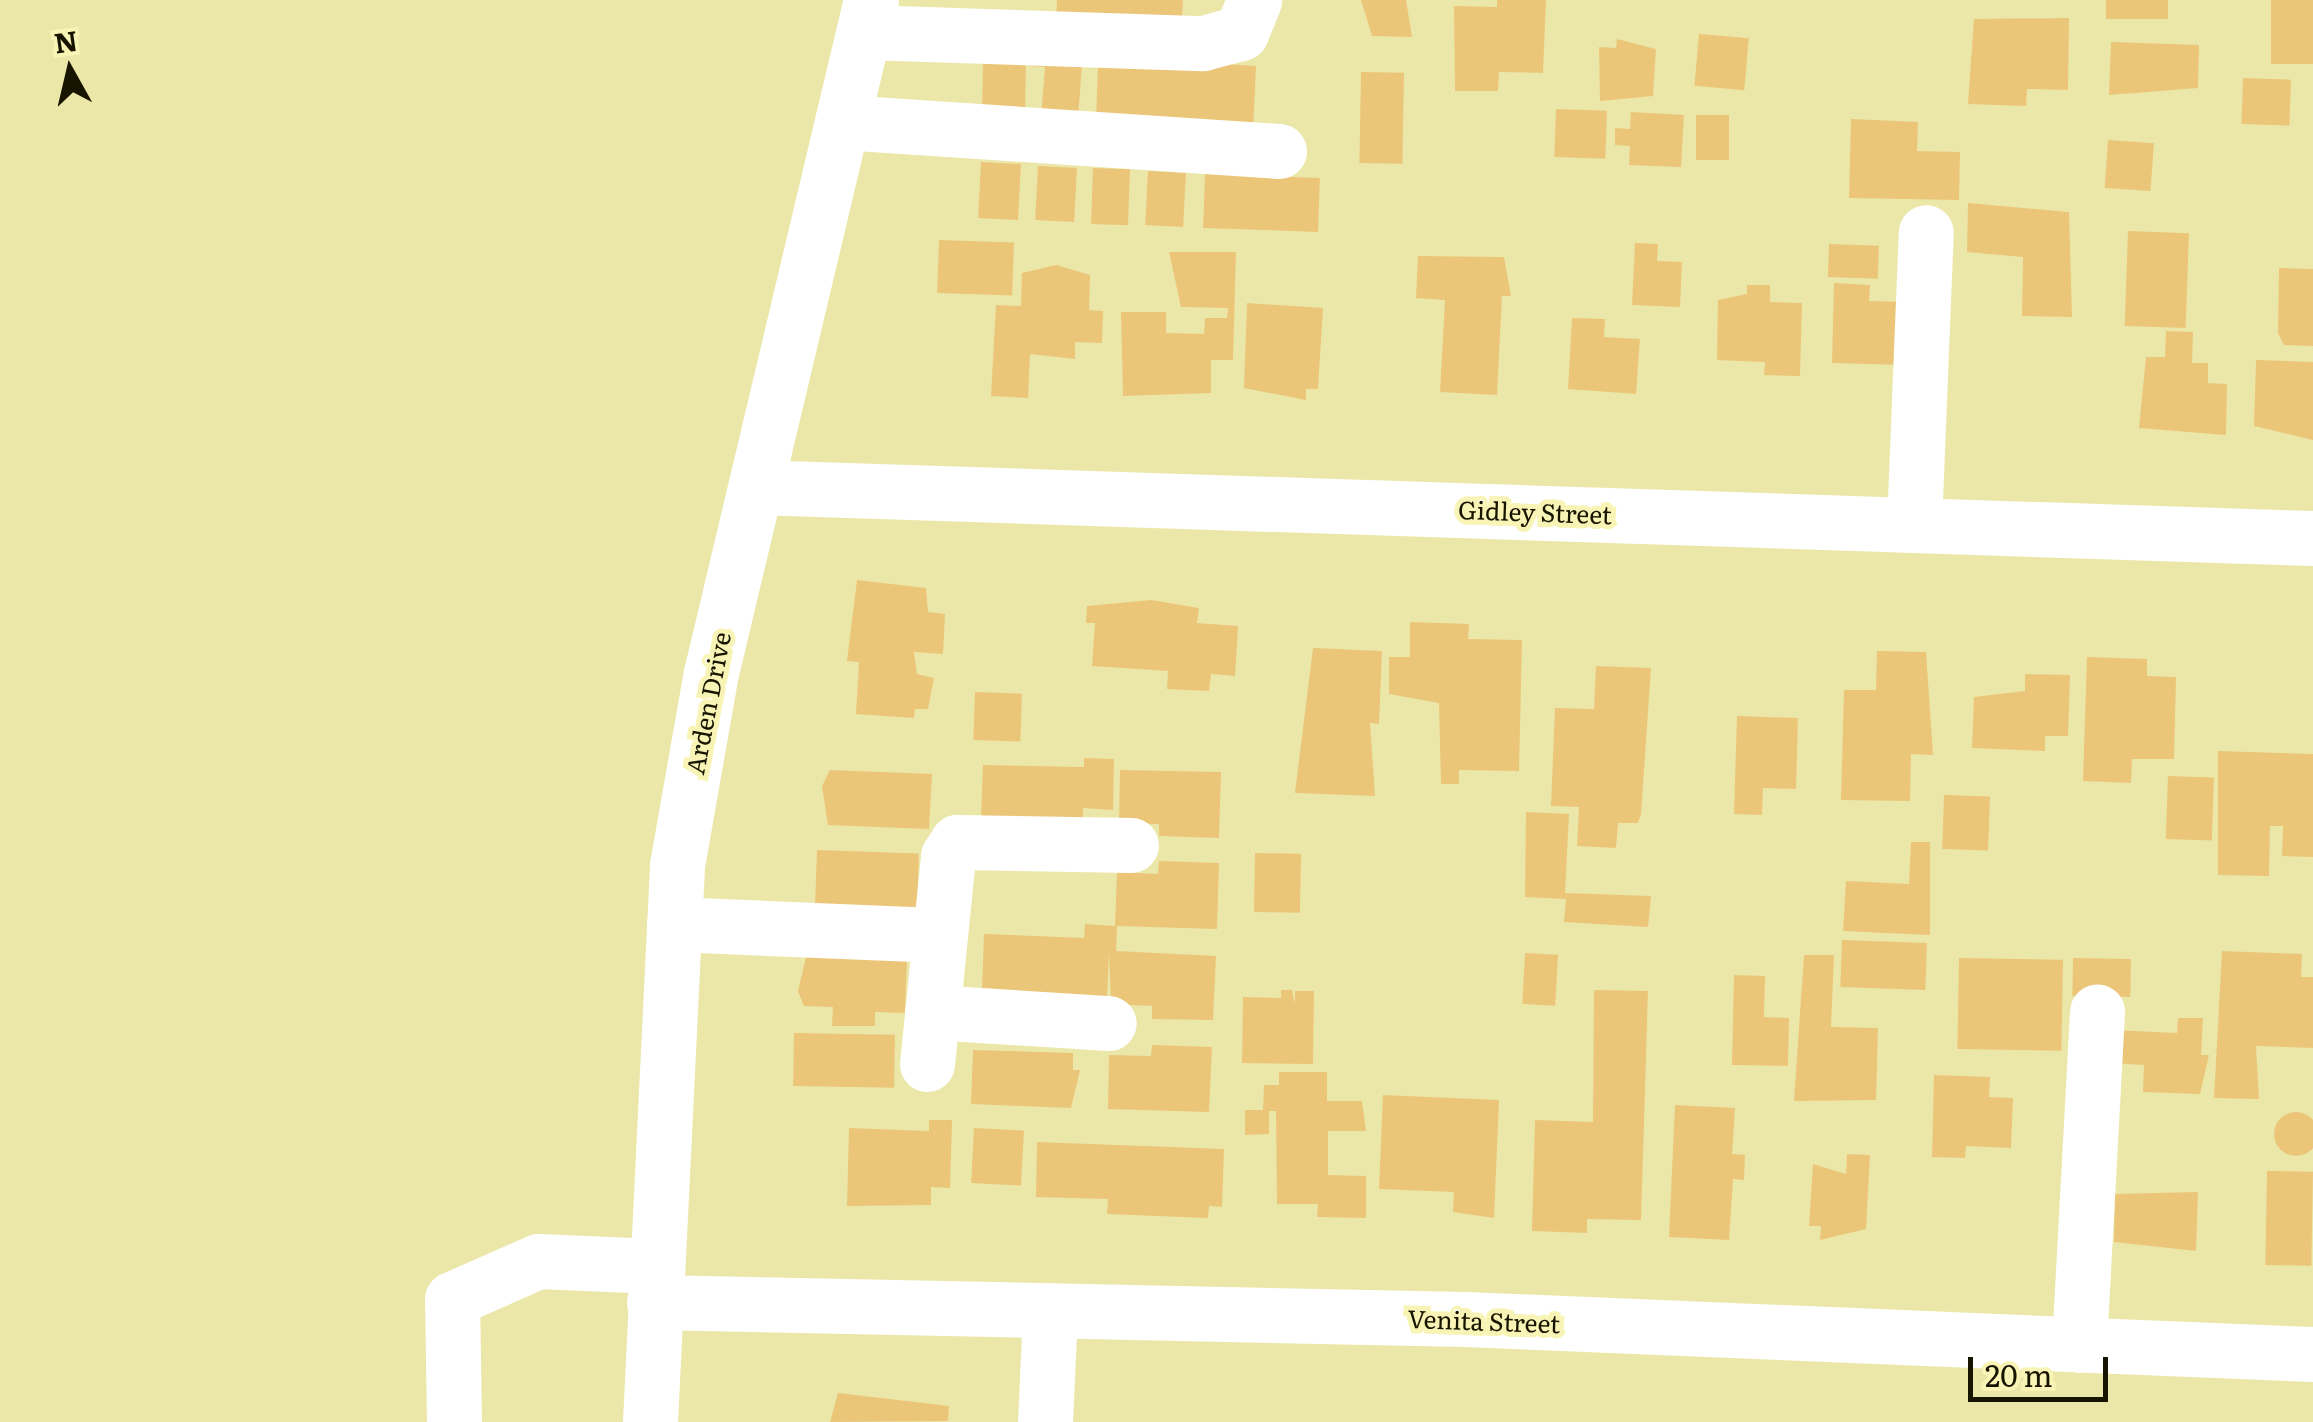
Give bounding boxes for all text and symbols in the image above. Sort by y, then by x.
text: N [51,18,80,63]
north arrow [20,20,120,120]
street label: Gidley Street [1457,494,1613,530]
street label: Arden Drive [679,629,737,777]
street label: Venita Street [1407,1303,1561,1339]
scale bar [1973,1337,2113,1399]
text: 20 m [1985,1352,2053,1396]

